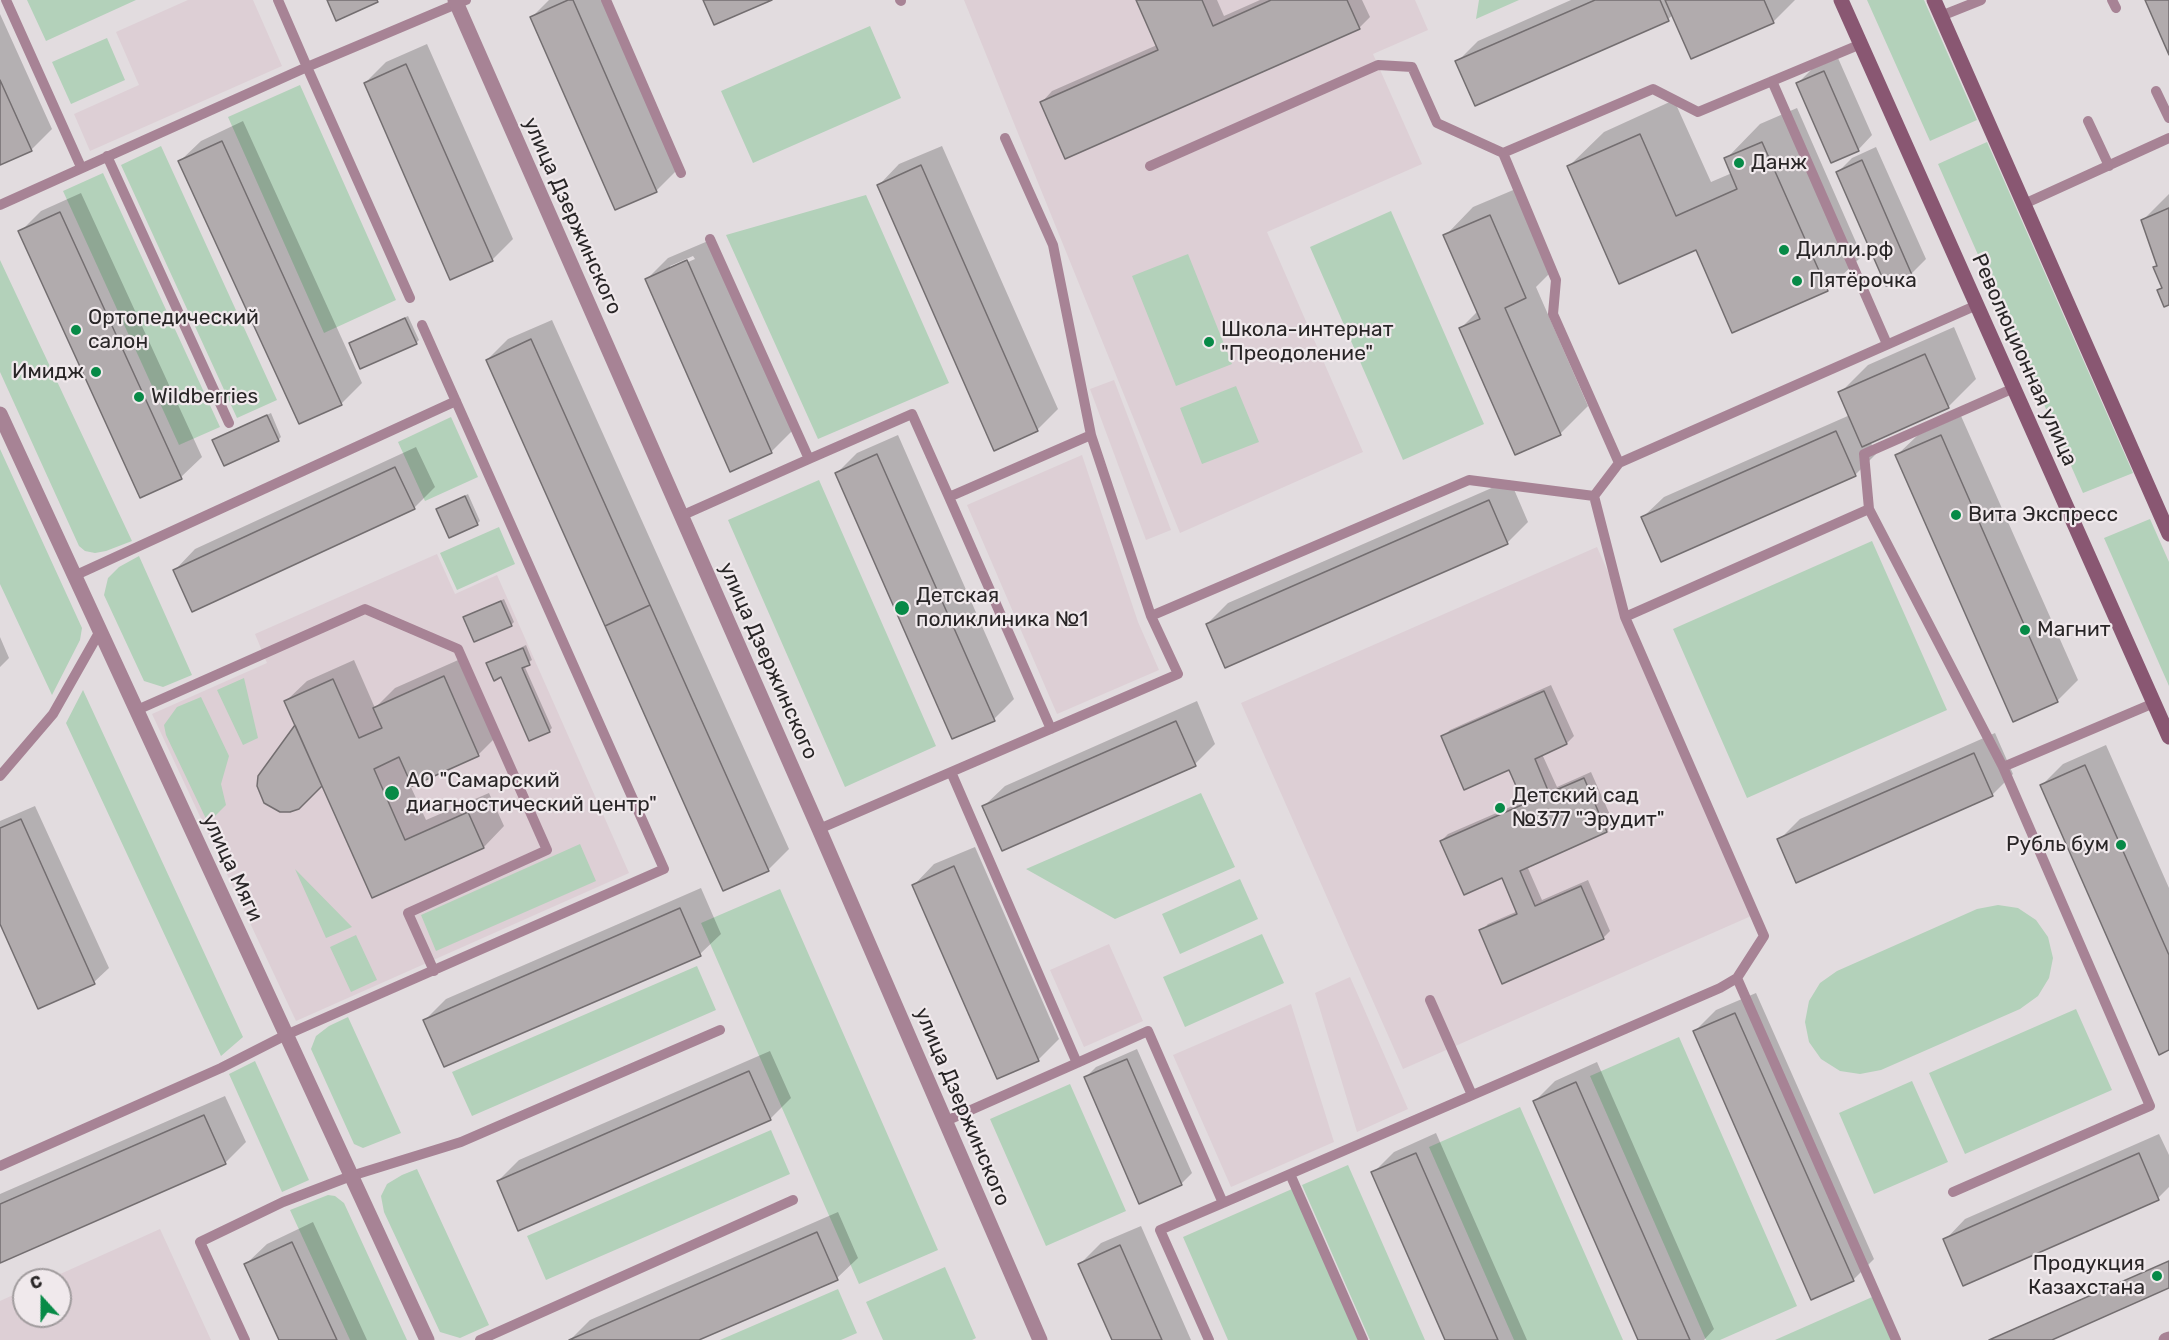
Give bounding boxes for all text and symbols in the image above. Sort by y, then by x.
street label: улица Дзержинского [517,114,627,318]
place label: Данж [1751,150,1807,176]
marker: Данж [1732,156,1746,170]
place label: Дилли.рф [1796,237,1894,263]
marker: Дилли.рф [1777,243,1791,257]
street label: Революционная улица [1966,250,2082,470]
place label: Пятёрочка [1809,268,1917,294]
marker: Пятёрочка [1790,274,1804,288]
place label: Ортопедический салон [88,305,259,355]
place label: Школа-интернат "Преодоление" [1221,317,1393,367]
marker: Ортопедический салон [69,323,83,337]
marker: Школа-интернат "Преодоление" [1202,335,1216,349]
place label: Имидж [12,359,84,385]
marker: Имидж [89,365,103,379]
place label: Wildberries [151,384,258,410]
marker: Wildberries [132,390,146,404]
place label: Вита Экспресс [1968,502,2118,528]
marker: Вита Экспресс [1949,508,1963,522]
street label: улица Дзержинского [713,559,823,763]
place label: Детская поликлиника №1 [916,583,1088,633]
marker: Детская поликлиника №1 [893,599,911,617]
place label: Магнит [2037,617,2111,643]
marker: Магнит [2018,623,2032,637]
place label: АО "Самарский диагностический центр" [406,768,657,818]
place label: Детский сад №377 "Эрудит" [1512,783,1665,833]
marker: АО "Самарский диагностический центр" [383,784,401,802]
marker: Детский сад №377 "Эрудит" [1493,801,1507,815]
street label: улица Мяги [196,810,268,926]
place label: Рубль бум [2006,832,2109,858]
marker: Рубль бум [2114,838,2128,852]
street label: улица Дзержинского [909,1004,1015,1210]
place label: Продукция Казахстана [2028,1251,2145,1301]
north arrow [12,1268,72,1328]
marker: Продукция Казахстана [2150,1269,2164,1283]
text: С [27,1272,45,1293]

